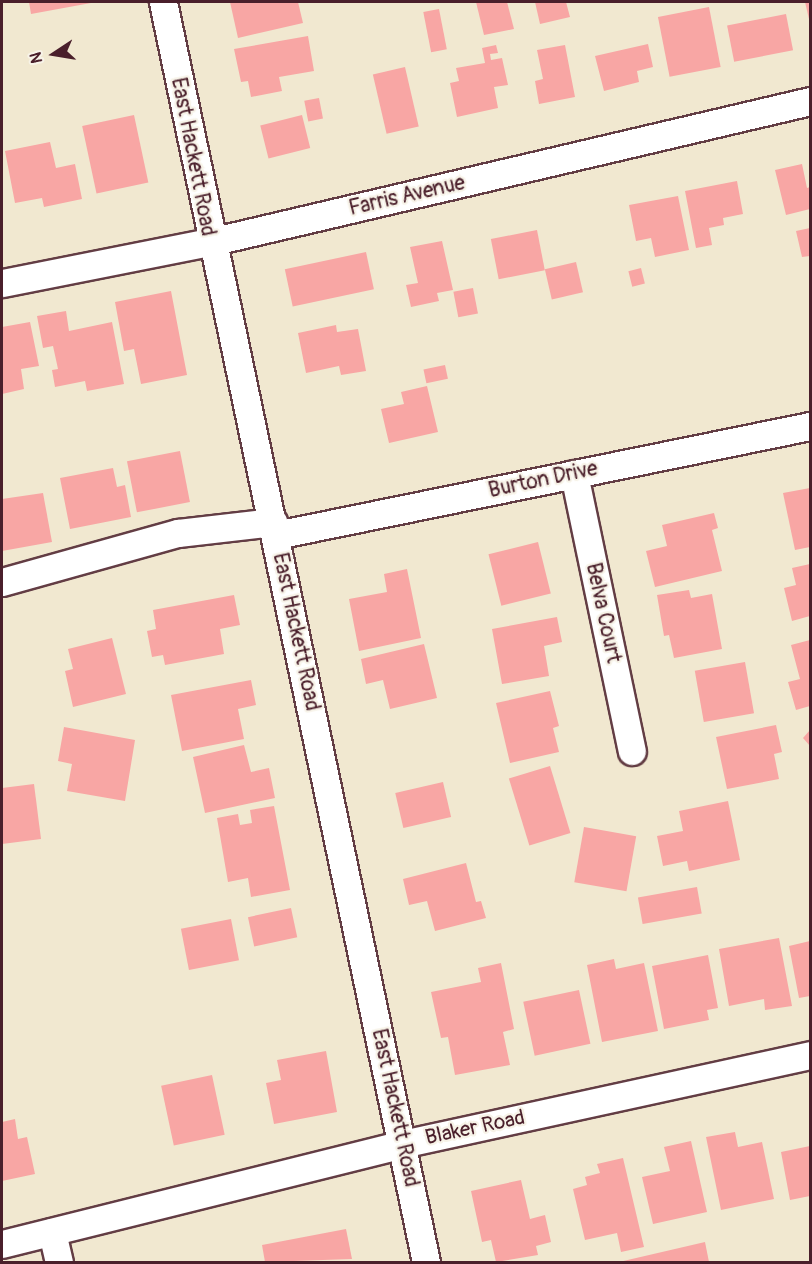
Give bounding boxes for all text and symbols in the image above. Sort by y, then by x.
north arrow [24,24,84,84]
text: N [25,50,47,65]
street label: East Hackett Road [165,76,221,238]
street label: Farris Avenue [346,170,468,222]
street label: Burton Drive [486,456,600,504]
street label: East Hackett Road [267,551,325,713]
street label: Belva Court [580,561,626,665]
street label: East Hackett Road [366,1027,424,1189]
street label: Blaker Road [423,1105,527,1151]

